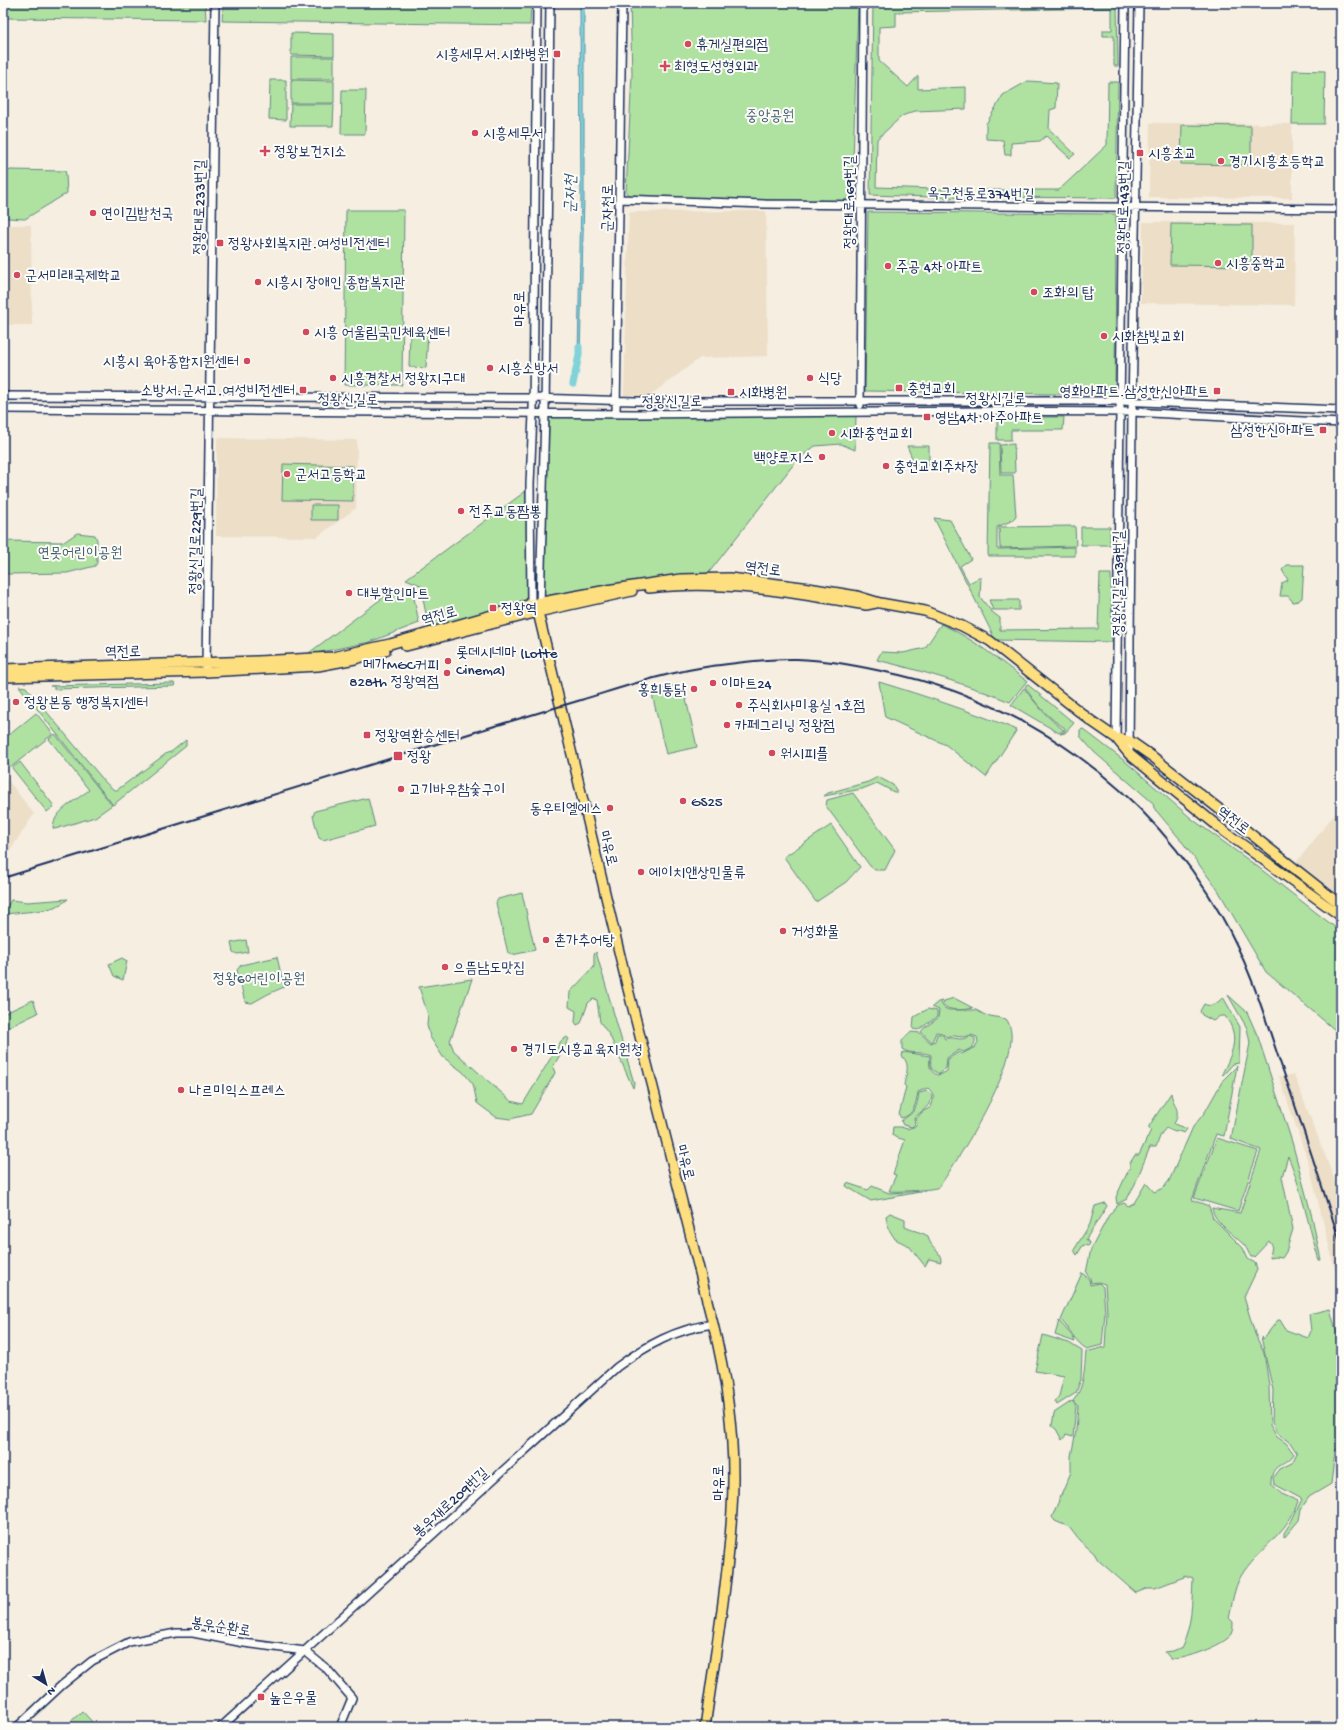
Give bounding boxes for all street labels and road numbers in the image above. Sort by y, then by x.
street label: 정왕대로169번길 [842,155,860,249]
street label: 정왕대로233번길 [191,159,211,255]
street label: 정왕대로143번길 [1115,160,1135,254]
street label: 군자천로 [600,184,618,232]
street label: 옥구천동로374번길 [927,185,1035,205]
street label: 마유로 [512,291,530,327]
street label: 정왕신길로 [318,391,378,411]
street label: 정왕신길로 [966,391,1026,409]
street label: 정왕신길로 [642,393,702,413]
street label: 정왕신길로229번길 [187,488,207,595]
street label: 정왕신길로139번길 [1111,530,1129,636]
street label: 역전로 [744,559,782,581]
street label: 역전로 [420,603,459,631]
street label: 역전로 [105,644,141,662]
street label: 역전로 [1213,804,1253,840]
street label: 마유로 [594,829,620,868]
street label: 마유로 [671,1143,697,1182]
street label: 봉우재로209번길 [410,1465,493,1542]
street label: 마유로 [711,1465,729,1501]
street label: 봉우순환로 [189,1614,252,1642]

